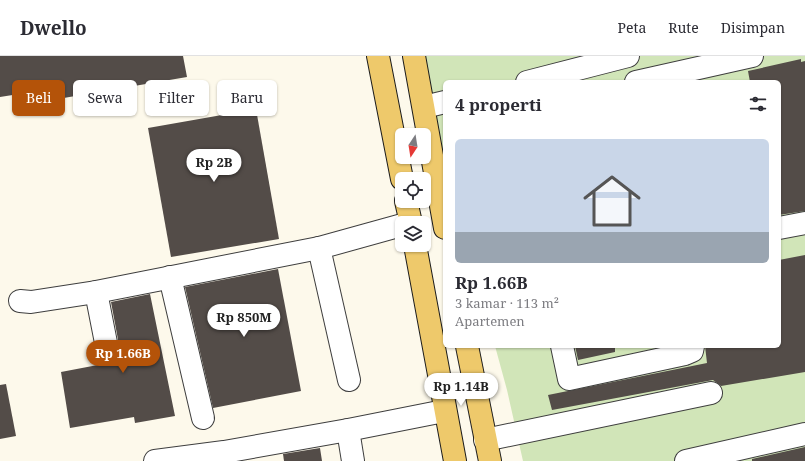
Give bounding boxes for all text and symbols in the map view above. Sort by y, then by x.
text: Dwello [20,15,87,41]
text: Peta [618,18,646,37]
text: Rute [668,18,699,37]
text: Disimpan [721,18,785,37]
chip: Beli [12,80,65,116]
chip: Sewa [73,80,137,116]
chip: Filter [145,80,209,116]
chip: Baru [217,80,277,116]
text: 4 properti [455,93,542,116]
icon: filters [747,93,769,115]
north arrow [395,128,431,164]
map controls [395,128,431,252]
pin: Rp 2B [186,149,242,183]
text: Rp 2B [195,153,233,171]
icon: home [576,165,648,237]
button: locate [395,172,431,208]
button: layers [395,216,431,252]
text: Rp 1.66B [455,271,528,294]
text: 3 kamar · 113 m² [455,294,559,312]
pin: Rp 850M [207,304,281,338]
text: Rp 850M [216,308,272,326]
text: Apartemen [455,312,525,330]
pin: Rp 1.66B [82,340,164,374]
text: Rp 1.66B [95,344,151,362]
pin: Rp 1.14B [420,373,502,407]
text: Rp 1.14B [433,377,489,395]

